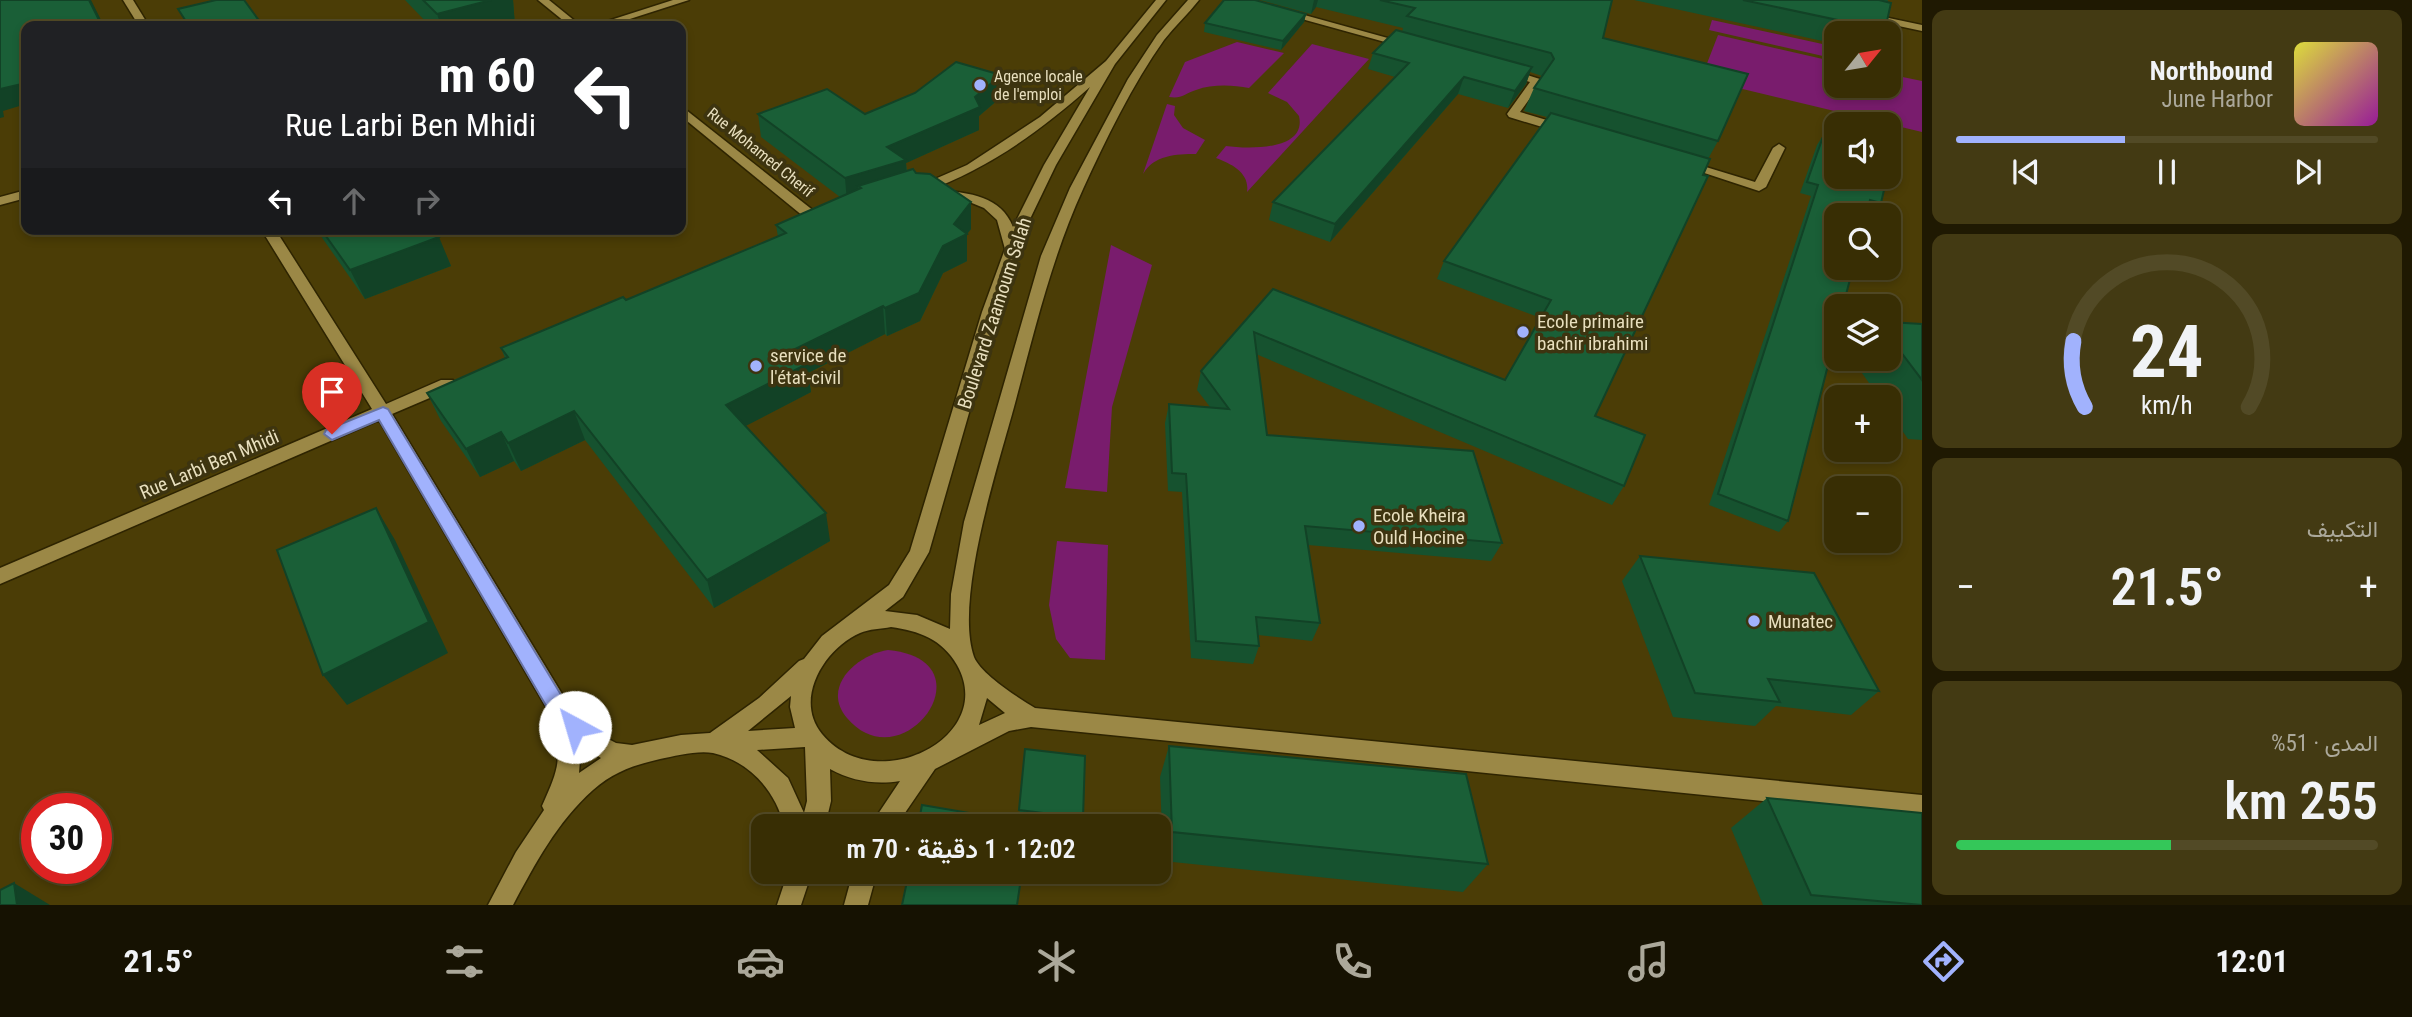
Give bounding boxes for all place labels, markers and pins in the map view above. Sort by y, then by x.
place label: Agence locale de l'emploi [994,67,1083,104]
marker: Agence locale de l'emploi [972,77,988,93]
place label: Ecole primaire bachir ibrahimi [1537,310,1648,355]
marker: Ecole primaire bachir ibrahimi [1515,324,1531,340]
place label: service de l'état-civil [770,344,846,389]
marker: service de l'état-civil [748,358,764,374]
pin [302,362,362,434]
place label: Ecole Kheira Ould Hocine [1373,504,1466,549]
marker: Ecole Kheira Ould Hocine [1351,518,1367,534]
place label: Munatec [1768,610,1833,633]
marker: Munatec [1746,613,1762,629]

